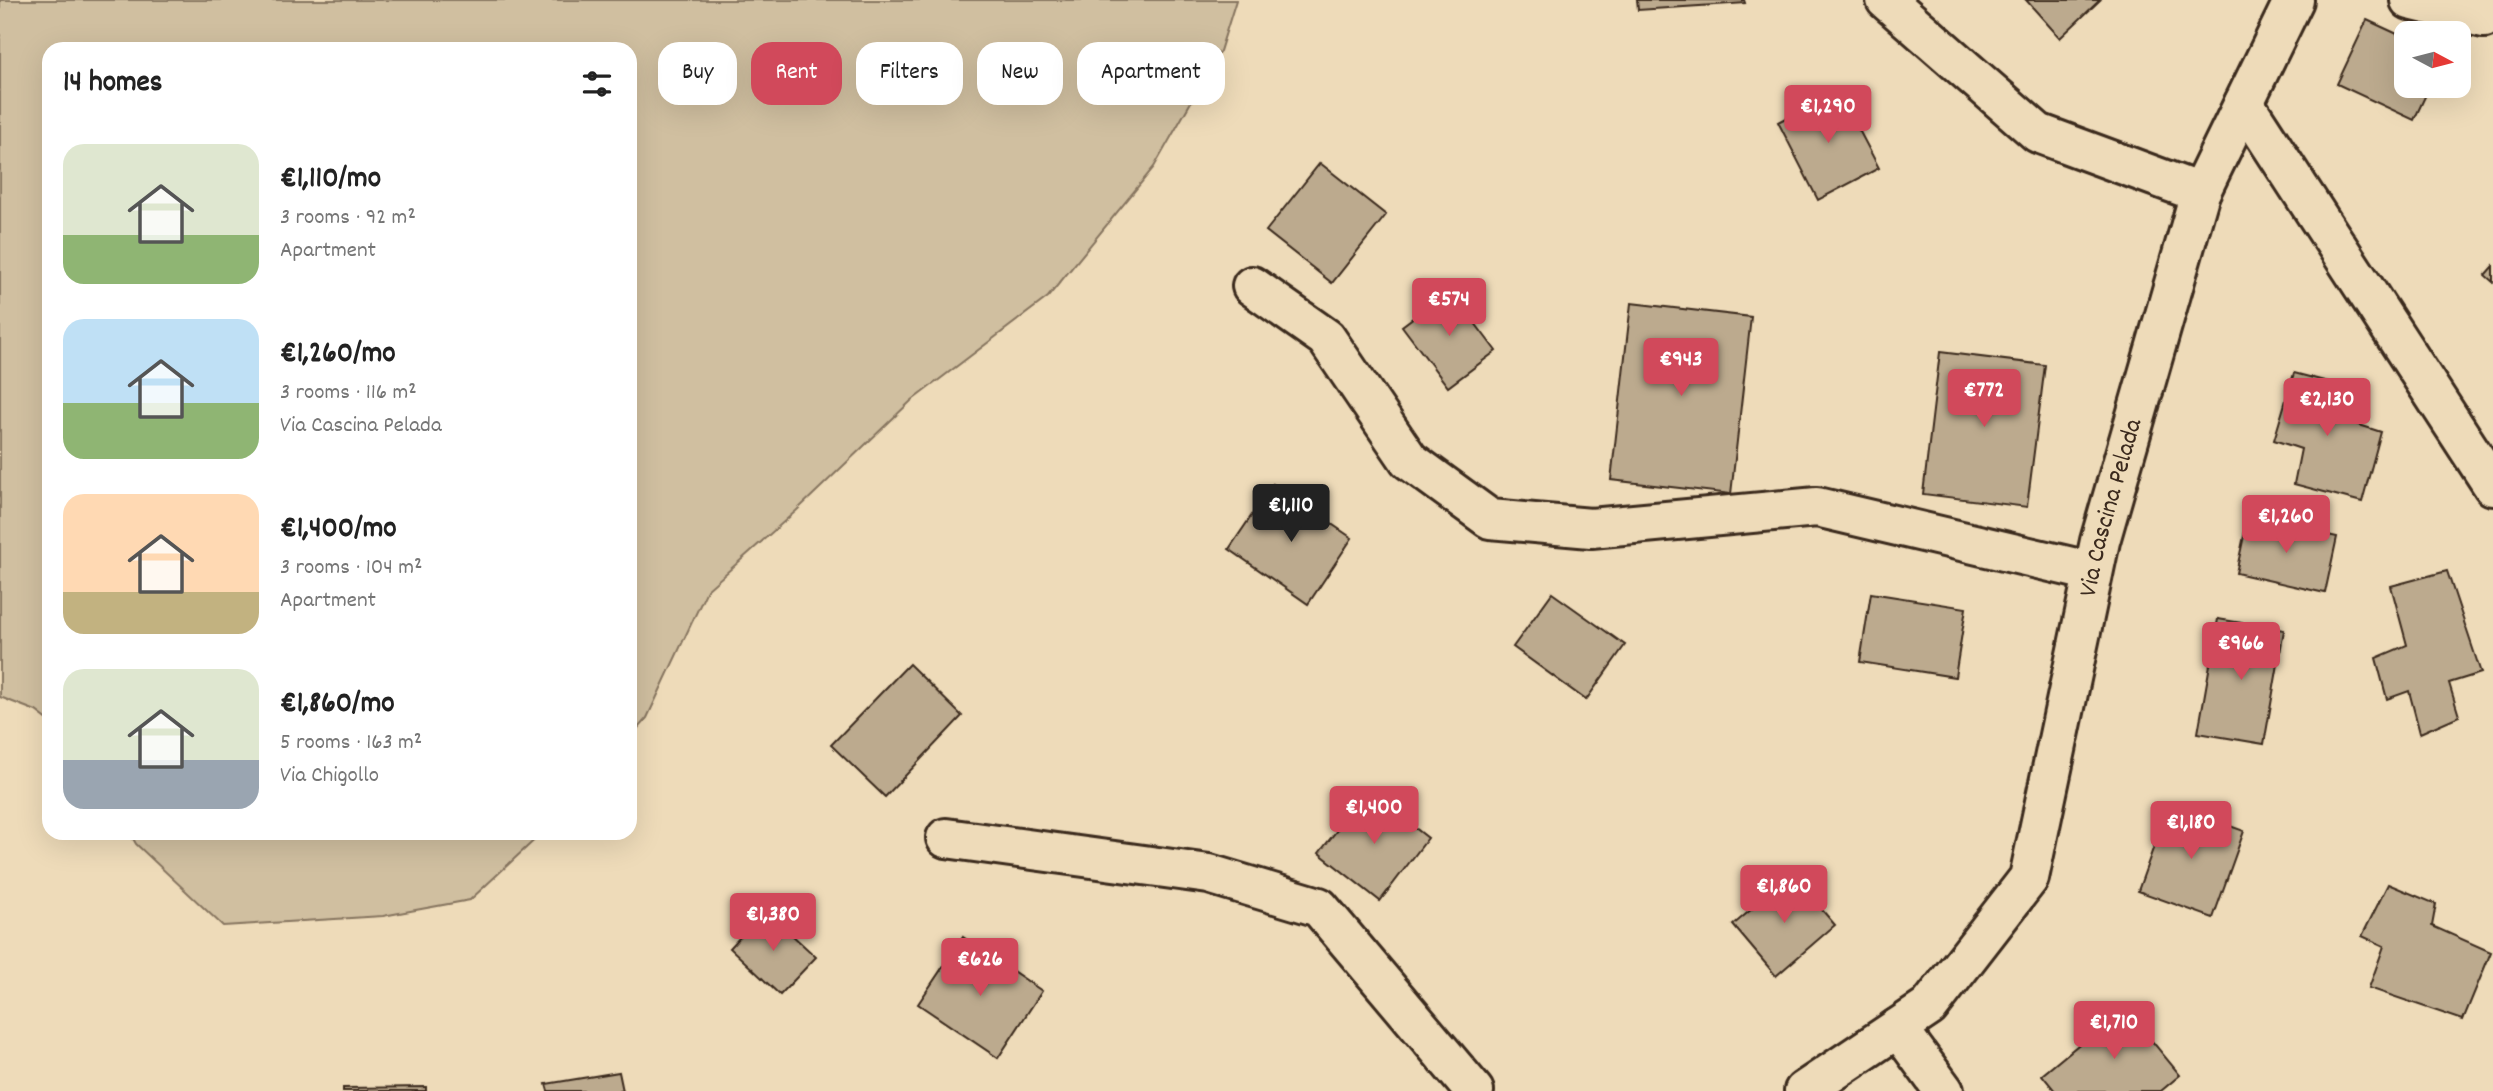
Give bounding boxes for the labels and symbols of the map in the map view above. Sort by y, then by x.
north arrow [2394,21,2471,98]
pin: €1,290 [1771,86,1885,145]
pin: €574 [1408,278,1490,338]
pin: €943 [1640,338,1722,398]
pin: €772 [1943,370,2025,429]
pin: €2,130 [2270,378,2384,438]
street label: Via Cascina Pelada [2070,414,2153,600]
pin: €1,110 [1234,484,1348,544]
pin: €1,260 [2229,496,2343,555]
pin: €966 [2200,622,2282,682]
pin: €1,400 [1317,786,1431,846]
pin: €1,180 [2134,802,2248,861]
pin: €1,860 [1727,866,1841,925]
pin: €1,380 [716,894,830,953]
pin: €626 [939,939,1021,998]
pin: €1,710 [2057,1002,2171,1061]

